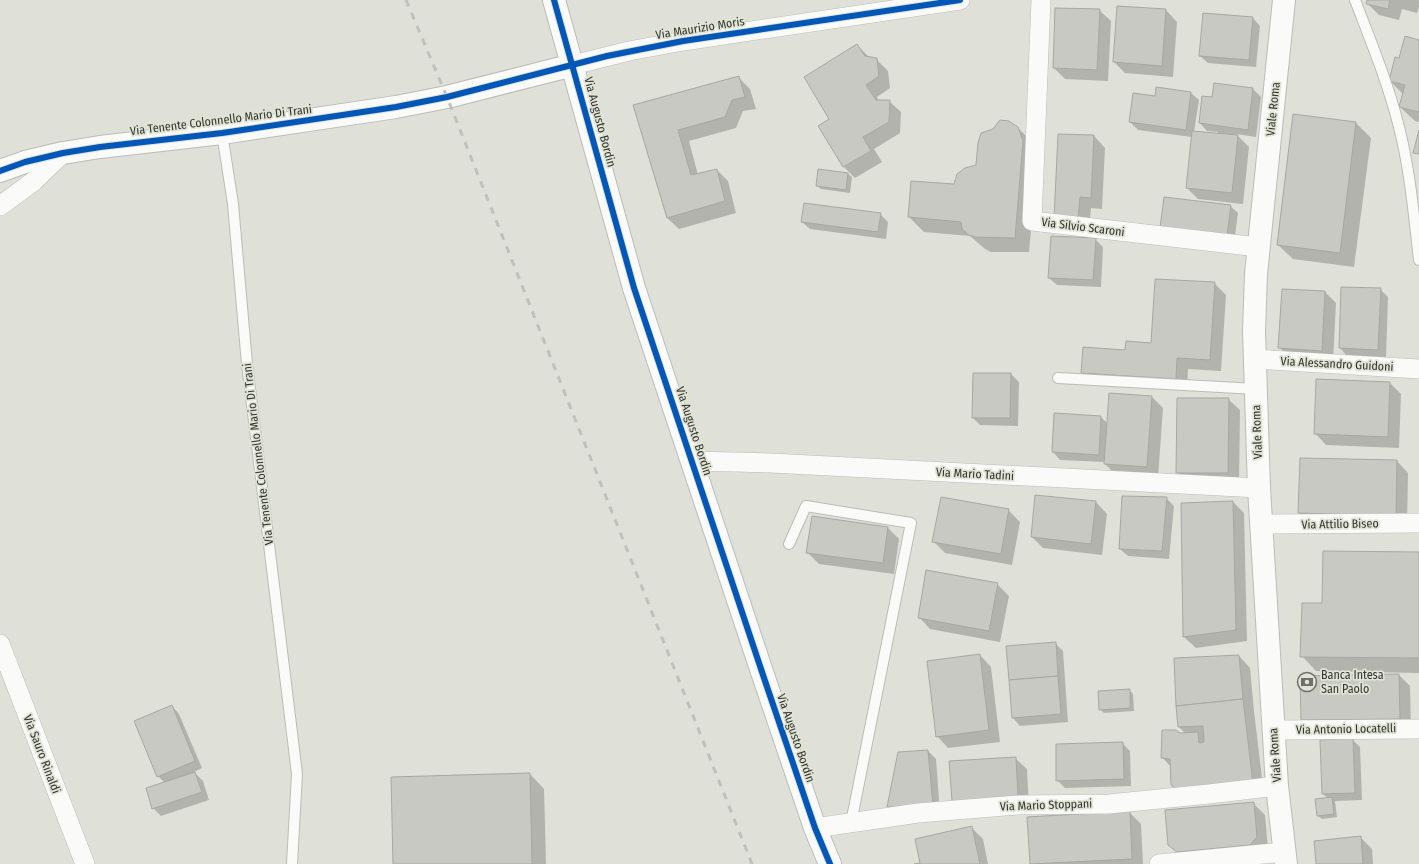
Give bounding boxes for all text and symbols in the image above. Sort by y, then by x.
street label: Via Maurizio Moris [655,14,745,42]
street label: Via Augusto Bordin [581,75,619,169]
street label: Viale Roma [1263,81,1283,137]
street label: Via Tenente Colonnello Mario Di Trani [129,102,313,138]
street label: Via Silvio Scaroni [1041,215,1125,239]
street label: Via Alessandro Guidoni [1280,354,1394,374]
street label: Via Tenente Colonnello Mario Di Trani [240,362,276,546]
street label: Via Augusto Bordin [673,385,715,477]
street label: Viale Roma [1249,404,1265,459]
street label: Via Mario Tadini [936,465,1014,483]
street label: Via Attilio Biseo [1301,516,1379,532]
place label: Banca Intesa San Paolo [1321,668,1384,696]
bank icon: Banca Intesa San Paolo [1296,671,1318,693]
street label: Via Augusto Bordin [774,692,818,784]
street label: Via Sauro Rinaldi [21,713,63,795]
street label: Via Antonio Locatelli [1296,721,1396,737]
street label: Viale Roma [1266,727,1284,783]
street label: Via Mario Stoppani [1000,796,1092,814]

